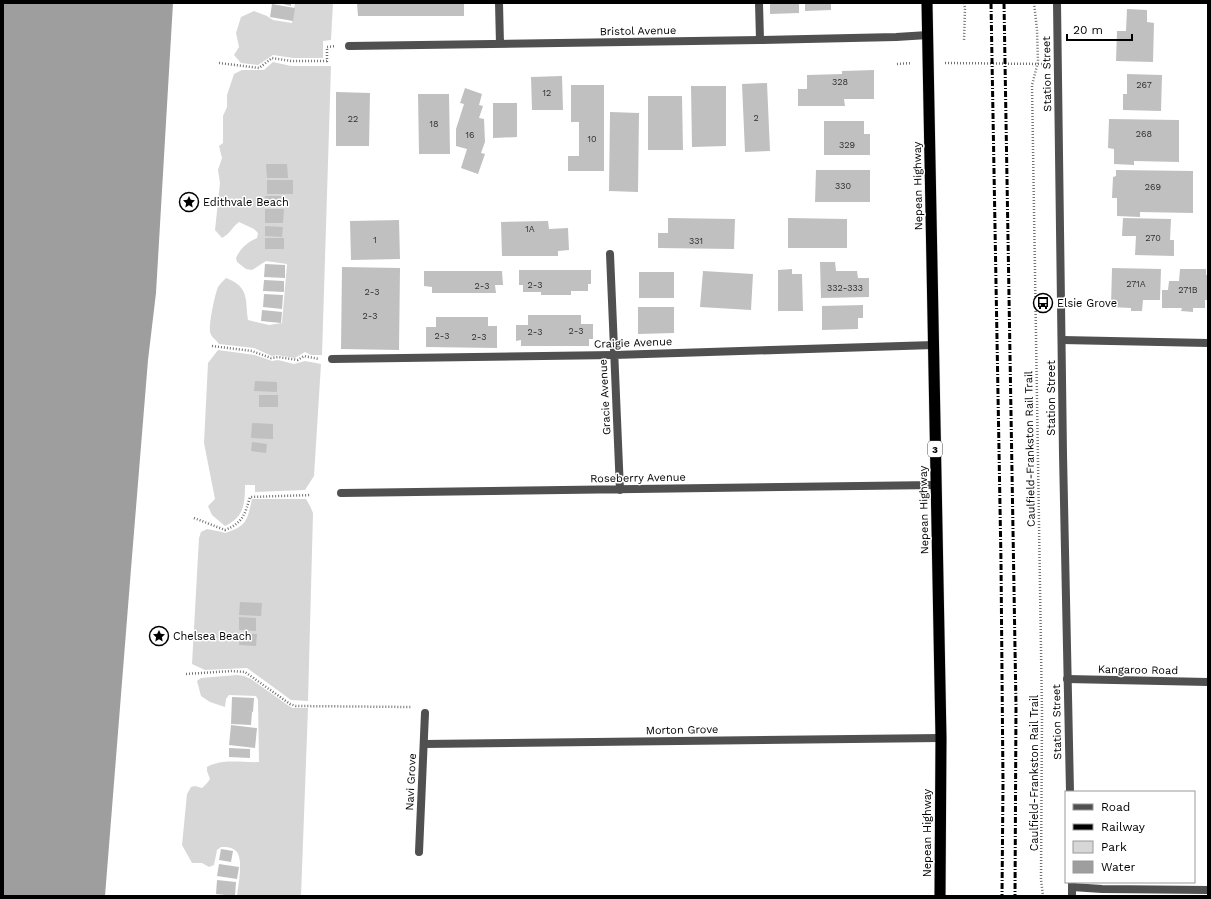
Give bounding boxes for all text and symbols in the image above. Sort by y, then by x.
scale bar [1067,16,1132,42]
text: 20 m [1073,23,1103,37]
street label: Bristol Avenue [599,24,677,38]
street label: Station Street [1040,36,1054,112]
house number: 328 [832,77,848,87]
house number: 267 [1136,80,1152,90]
house number: 12 [543,88,551,98]
house number: 2 [753,113,759,123]
house number: 22 [348,114,358,124]
house number: 18 [429,119,439,129]
house number: 268 [1136,129,1152,139]
house number: 16 [466,130,474,140]
house number: 10 [587,134,597,144]
house number: 329 [839,140,855,150]
street label: Nepean Highway [911,141,925,230]
house number: 330 [835,181,851,191]
house number: 269 [1145,182,1161,192]
place icon: Edithvale Beach [178,191,200,213]
place label: Edithvale Beach [203,196,289,209]
house number: 1A [525,224,535,234]
house number: 270 [1145,233,1161,243]
house number: 1 [373,235,377,245]
house number: 331 [689,236,703,246]
house number: 271A [1126,279,1146,289]
house number: 2-3 [528,280,542,290]
house number: 2-3 [475,281,489,291]
house number: 332-333 [827,283,863,293]
house number: 271B [1178,285,1198,295]
house number: 2-3 [365,287,379,297]
bus stop icon: Elsie Grove [1032,292,1054,314]
place label: Elsie Grove [1057,297,1117,310]
house number: 2-3 [363,311,377,321]
house number: 2-3 [569,326,583,336]
house number: 2-3 [528,327,542,337]
house number: 2-3 [435,331,449,341]
house number: 2-3 [472,332,486,342]
street label: Craigie Avenue [594,335,672,351]
street label: Gracie Avenue [597,359,613,435]
street label: Station Street [1045,360,1058,436]
street label: Caulfield-Frankston Rail Trail [1022,370,1038,527]
road number: 3 [928,441,942,457]
street label: Nepean Highway [917,465,931,554]
street label: Roseberry Avenue [590,471,686,485]
place icon: Chelsea Beach [148,625,170,647]
place label: Chelsea Beach [173,630,252,643]
street label: Kangaroo Road [1098,663,1178,677]
street label: Station Street [1050,684,1064,760]
street label: Caulfield-Frankston Rail Trail [1028,694,1041,851]
street label: Morton Grove [646,723,718,737]
street label: Navi Grove [403,753,419,811]
street label: Nepean Highway [921,788,934,877]
legend [1065,791,1195,883]
text: Road [1101,800,1130,814]
text: Railway [1101,820,1146,834]
text: Park [1101,840,1127,854]
text: Water [1101,860,1136,874]

